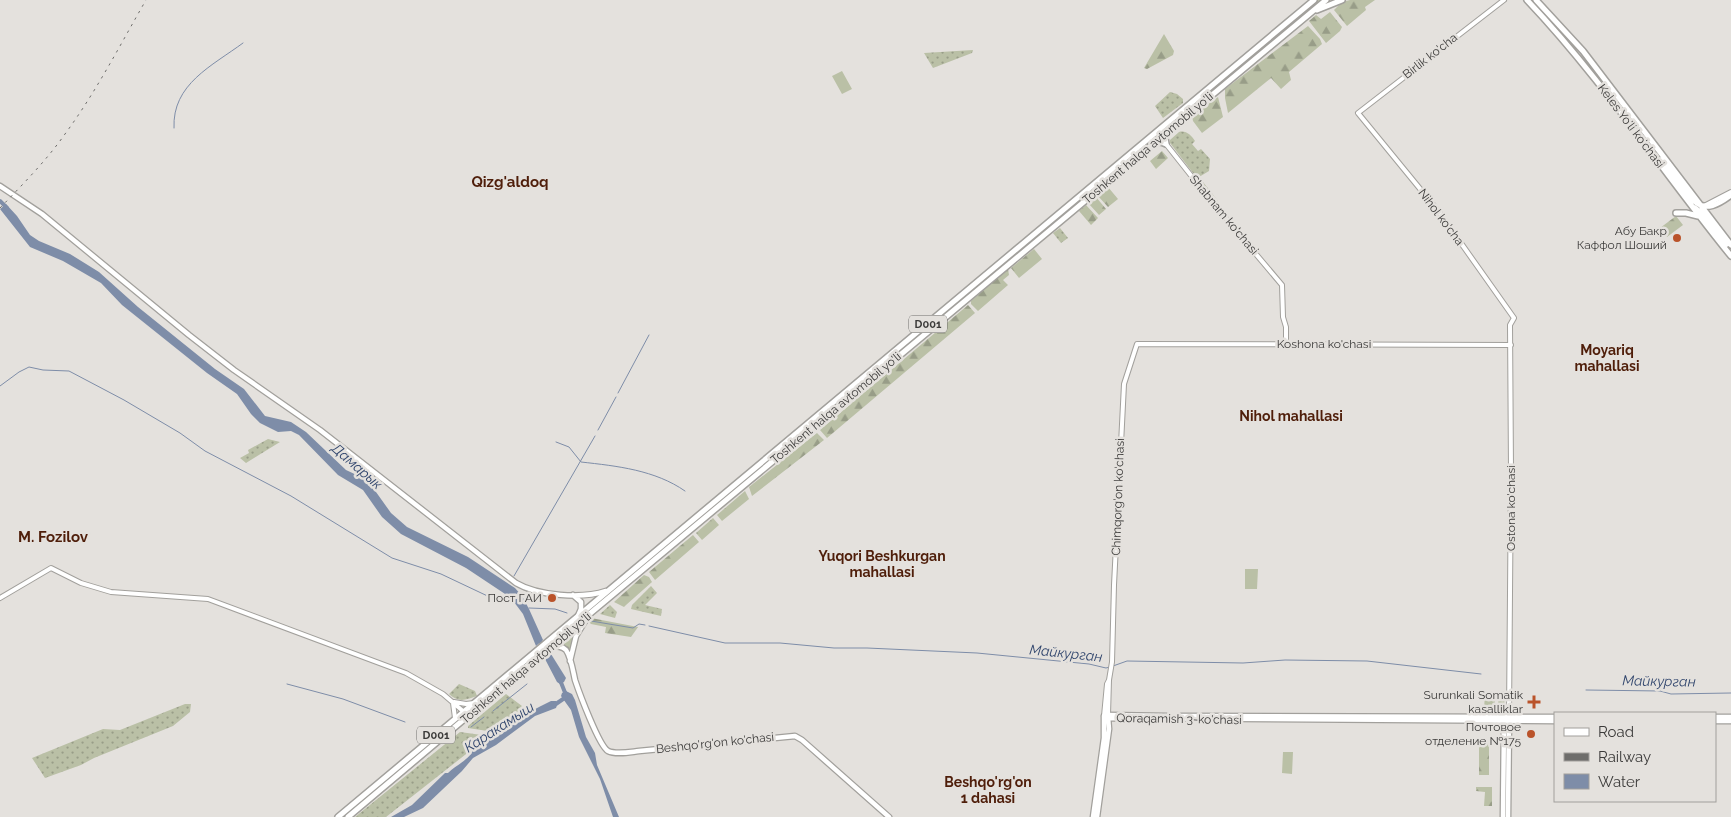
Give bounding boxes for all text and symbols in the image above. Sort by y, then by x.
street label: Birlik ko'cha [1400,30,1460,82]
street label: Keles Yoʻli koʻchasi [1595,81,1667,171]
street label: Toshkent halqa avtomobil yo'li [1080,89,1216,207]
street label: Shabnam ko'chasi [1187,172,1261,258]
district label: Qizg'aldoq [471,173,549,191]
street label: Nihol ko'cha [1415,186,1467,248]
place label: Абу Бакр Каффол Шоший [1577,224,1667,252]
marker: Абу Бакр Каффол Шоший [1671,232,1683,244]
road number: D001 [909,316,947,332]
street label: Koshona ko'chasi [1277,337,1371,351]
district label: Moyariq mahallasi [1575,342,1639,374]
street label: Toshkent halqa avtomobil yo'li [768,349,904,467]
district label: Nihol mahallasi [1239,408,1343,424]
street label: Chimqorg'on ko'chasi [1109,438,1127,556]
water label: Дамарык [328,439,386,492]
street label: Ostona ko'chasi [1504,465,1518,551]
district label: M. Fozilov [18,528,89,546]
district label: Yuqori Beshkurgan mahallasi [818,548,946,580]
place label: Пост ГАИ [487,591,542,605]
marker: Пост ГАИ [546,592,558,604]
street label: Toshkent halqa avtomobil yo'li [458,609,594,727]
water label: Майкурган [1029,641,1103,665]
water label: Майкурган [1622,672,1696,690]
place label: Surunkali Somatik kasalliklar [1423,688,1524,716]
marker: Surunkali Somatik kasalliklar [1527,695,1541,709]
water label: Каракамыш [461,698,537,755]
street label: Qoraqamish 3-ko'chasi [1116,711,1242,727]
legend [1554,712,1716,802]
place label: Почтовое отделение №175 [1425,720,1521,748]
text: Road [1598,723,1634,741]
road number: D001 [417,726,455,744]
marker: Почтовое отделение №175 [1525,728,1537,740]
street label: Beshqo'rg'on ko'chasi [655,730,775,756]
text: Railway [1598,748,1651,766]
text: Water [1598,773,1641,791]
district label: Beshqo'rg'on 1 dahasi [944,774,1032,806]

